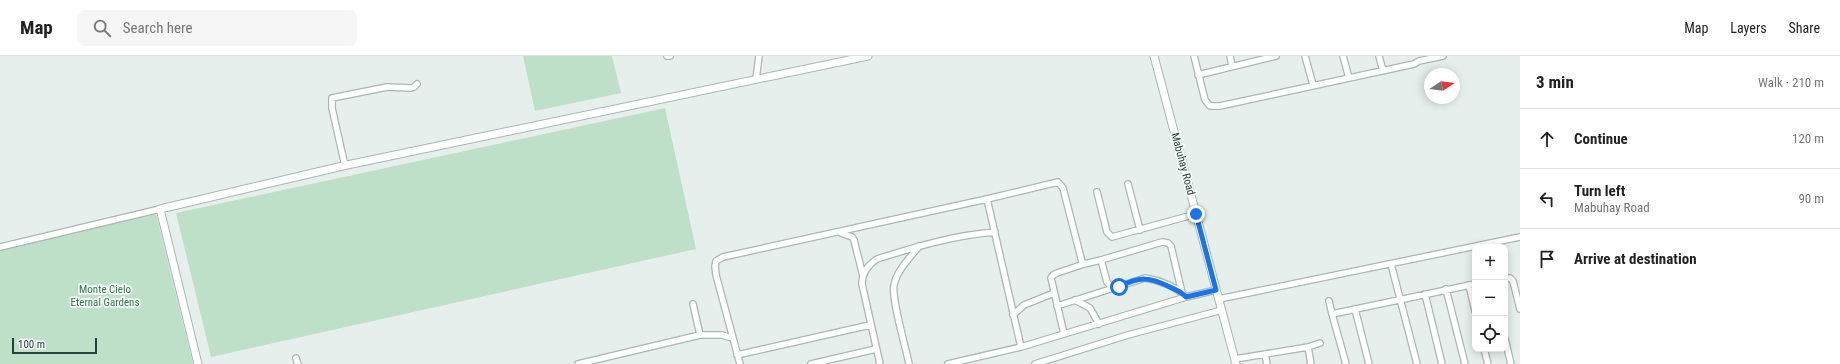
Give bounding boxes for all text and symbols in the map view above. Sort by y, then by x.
search box [77,10,357,46]
text: Map [20,16,53,39]
icon: search [91,17,113,39]
text: Search here [123,19,193,37]
text: Map [1684,20,1708,36]
text: Layers [1730,20,1767,36]
text: Share [1789,20,1820,36]
north arrow [1424,68,1460,104]
text: 3 min [1536,72,1574,92]
text: Walk · 210 m [1758,75,1824,90]
icon: ahead [1536,128,1558,150]
text: Continue [1574,130,1628,148]
street label: Mabuhay Road [1168,131,1198,197]
text: 120 m [1792,131,1824,146]
text: Turn left [1574,182,1625,200]
icon: left [1536,188,1558,210]
text: 90 m [1798,191,1824,206]
text: Mabuhay Road [1574,200,1650,215]
route end [1187,205,1205,223]
map controls [1472,244,1508,352]
button: + [1472,244,1508,280]
icon: arrive [1536,248,1558,270]
text: Arrive at destination [1574,250,1697,268]
route start [1110,278,1128,296]
button: − [1472,280,1508,316]
park label: Monte Cielo Eternal Gardens [71,283,139,309]
button: locate [1472,316,1508,352]
scale bar [12,336,97,355]
text: 100 m [18,338,45,351]

